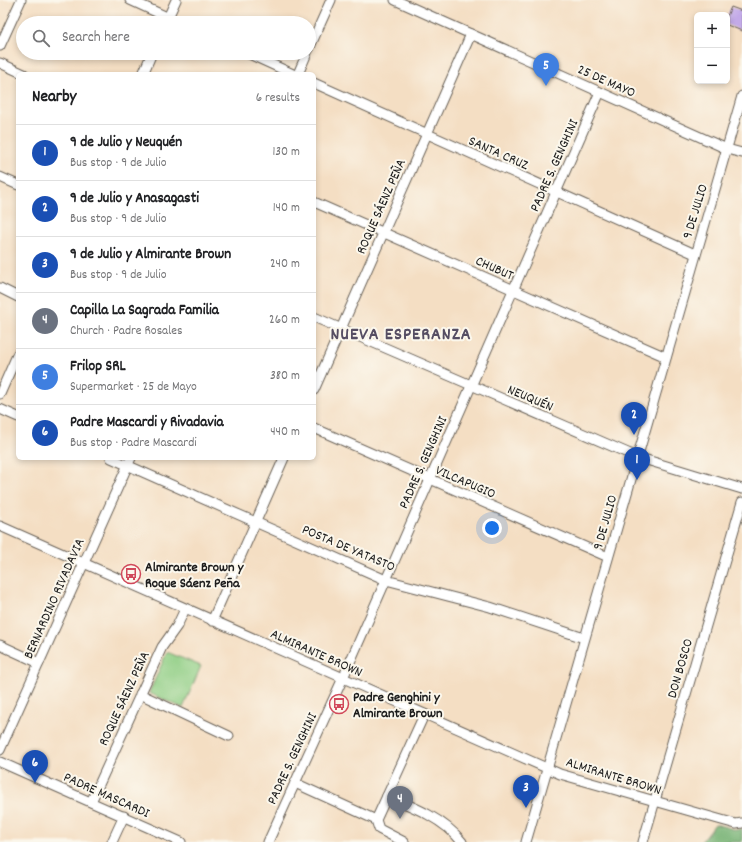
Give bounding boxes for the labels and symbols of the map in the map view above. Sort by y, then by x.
pin: 5 [533,53,559,86]
street label: 25 DE MAYO [574,60,638,103]
street label: PADRE S. GENGHINI [525,116,584,215]
street label: SANTA CRUZ [465,132,532,176]
street label: ROQUE SÁENZ PEÑA [352,156,412,258]
street label: 9 DE JULIO [678,182,714,241]
street label: CHUBUT [472,252,517,286]
district label: NUEVA ESPERANZA [330,323,472,348]
street label: NEUQUÉN [504,380,556,417]
pin: 2 [621,402,647,435]
street label: PADRE S. GENGHINI [394,413,453,512]
pin: 1 [624,447,650,480]
street label: VILCAPUGIO [432,461,499,505]
street label: 9 DE JULIO [589,493,623,552]
your location [482,518,502,538]
street label: POSTA DE YATASTO [298,520,398,578]
street label: BERNARDINO RIVADAVIA [19,535,91,662]
place label: Almirante Brown y Roque Sáenz Peña [145,558,245,594]
bus stop icon: Almirante Brown y Roque Sáenz Peña [120,563,142,585]
street label: ALMIRANTE BROWN [267,625,365,683]
street label: DON BOSCO [663,636,699,701]
street label: ROQUE SÁENZ PEÑA [94,648,156,749]
place label: Padre Genghini y Almirante Brown [353,688,443,724]
bus stop icon: Padre Genghini y Almirante Brown [328,693,350,715]
street label: PADRE S. GENGHINI [263,709,323,808]
pin: 6 [22,750,48,783]
street label: ALMIRANTE BROWN [563,753,664,801]
street label: PADRE MASCARDI [60,768,153,824]
pin: 3 [513,775,539,808]
pin: 4 [387,786,413,819]

